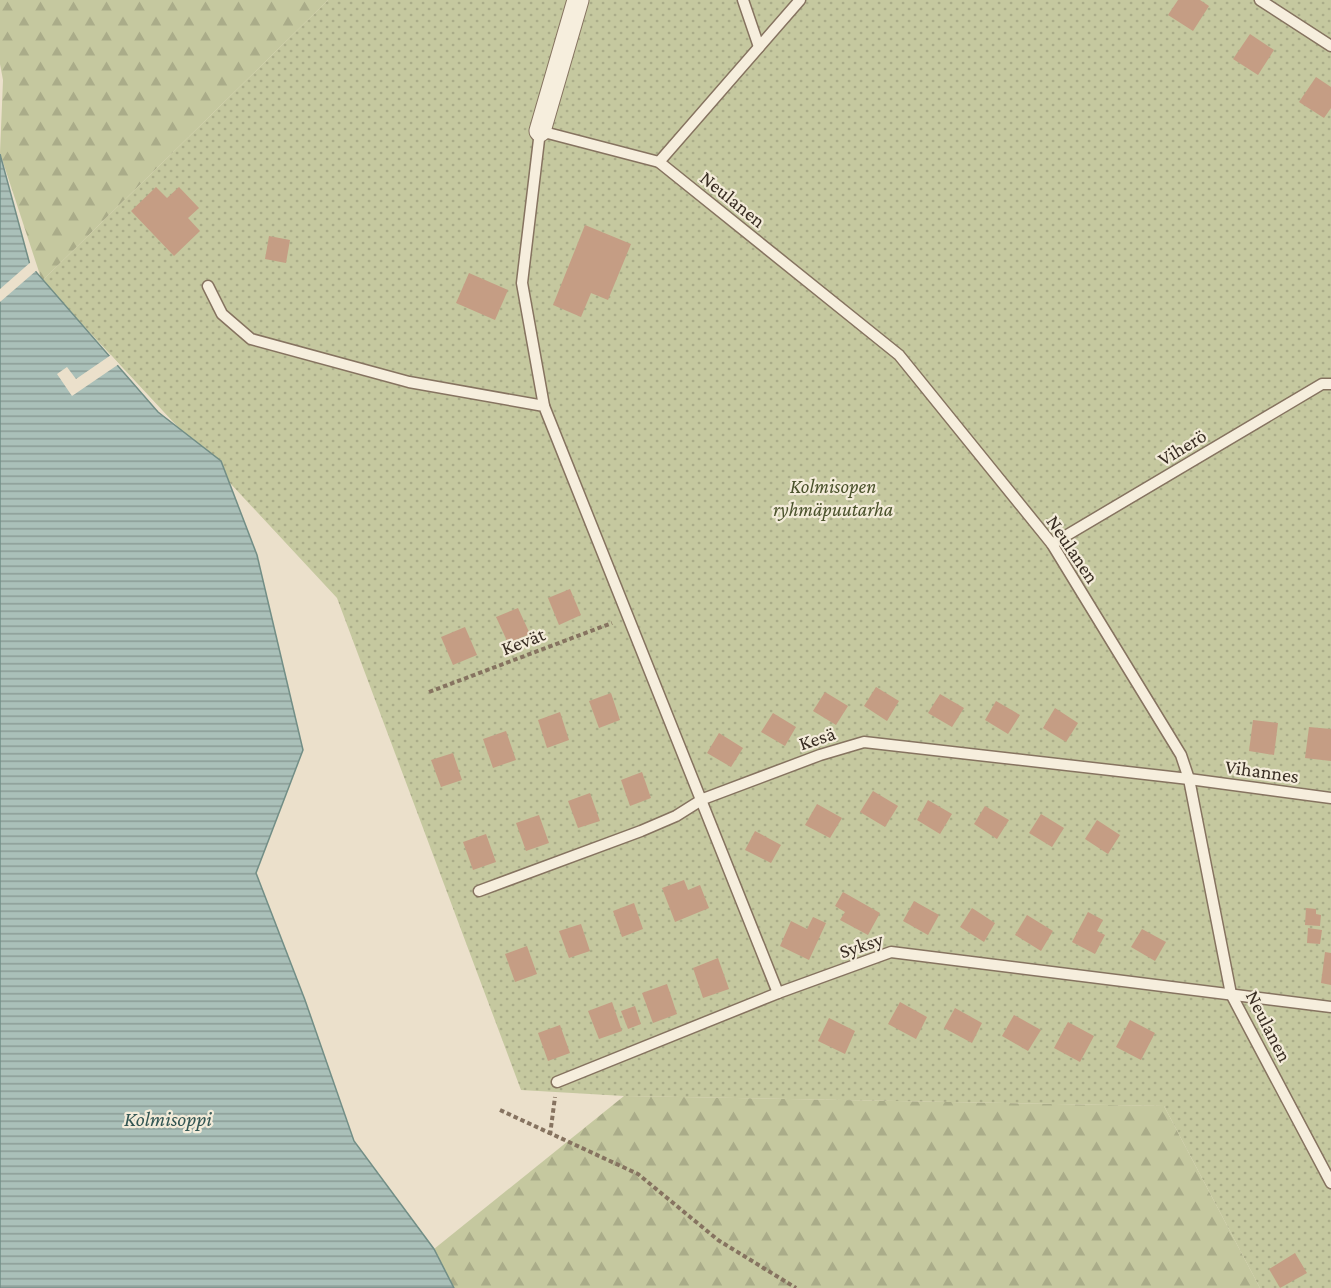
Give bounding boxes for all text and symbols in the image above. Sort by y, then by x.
street label: Neulanen [696,166,770,232]
street label: Viherö [1154,424,1210,470]
park label: Kolmisopen ryhmäpuutarha [773,475,893,521]
street label: Neulanen [1042,511,1104,587]
street label: Kevät [498,623,548,659]
street label: Kesä [796,722,838,754]
street label: Vihannes [1224,755,1301,787]
street label: Syksy [836,927,887,963]
street label: Neulanen [1242,987,1296,1066]
water label: Kolmisoppi [124,1107,212,1131]

